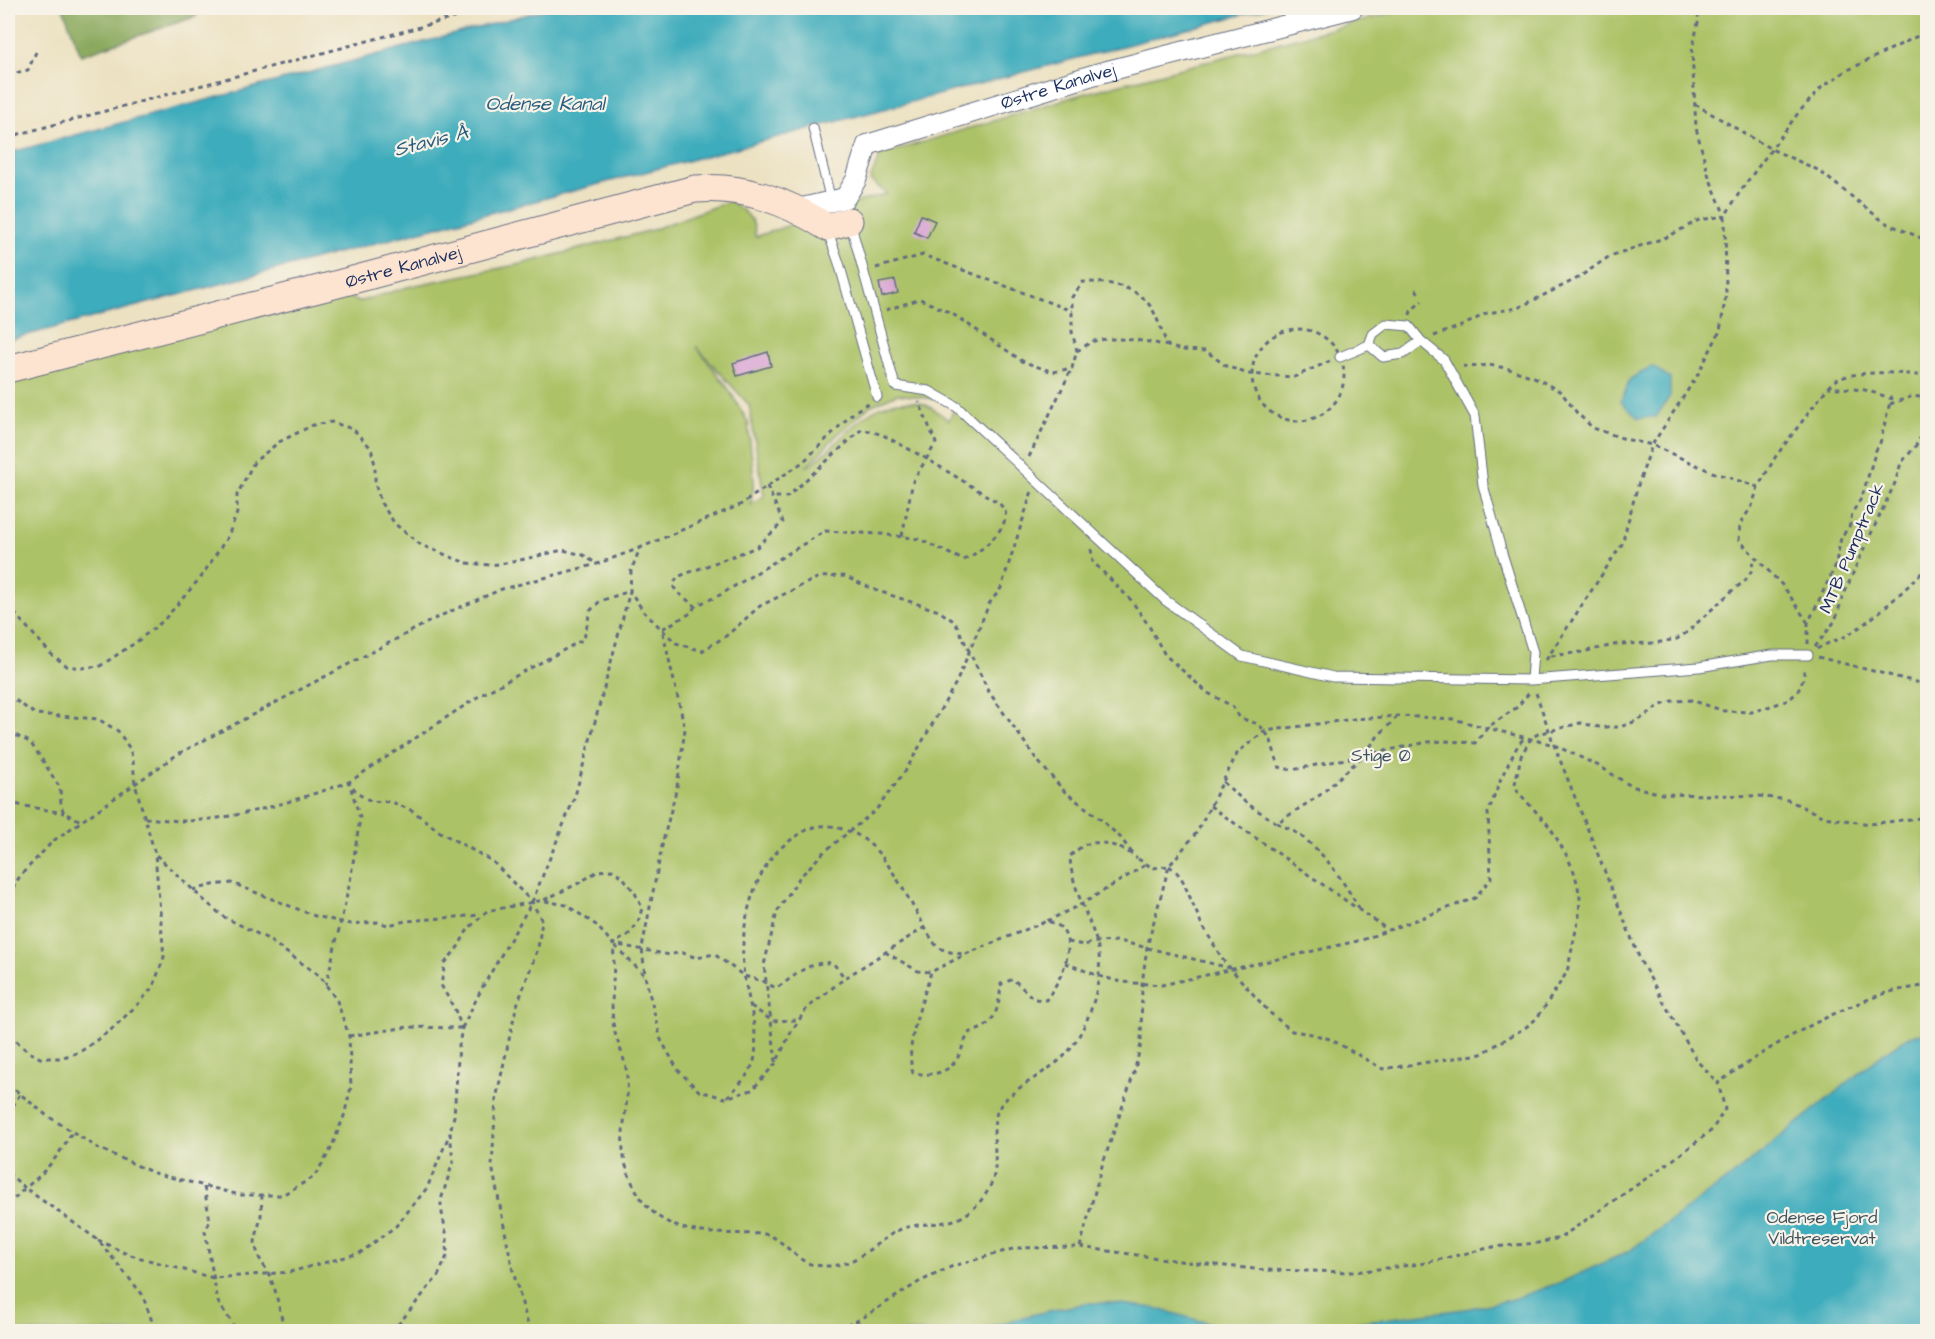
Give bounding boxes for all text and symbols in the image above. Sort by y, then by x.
street label: Østre Kanalvej [998,57,1119,115]
water label: Odense Kanal [486,90,607,118]
water label: Stavis Å [391,118,472,164]
street label: Østre Kanalvej [342,239,464,294]
street label: MTB Pumptrack [1813,479,1891,617]
park label: Stige Ø [1351,743,1411,769]
park label: Odense Fjord Vildtreservat [1767,1205,1877,1251]

